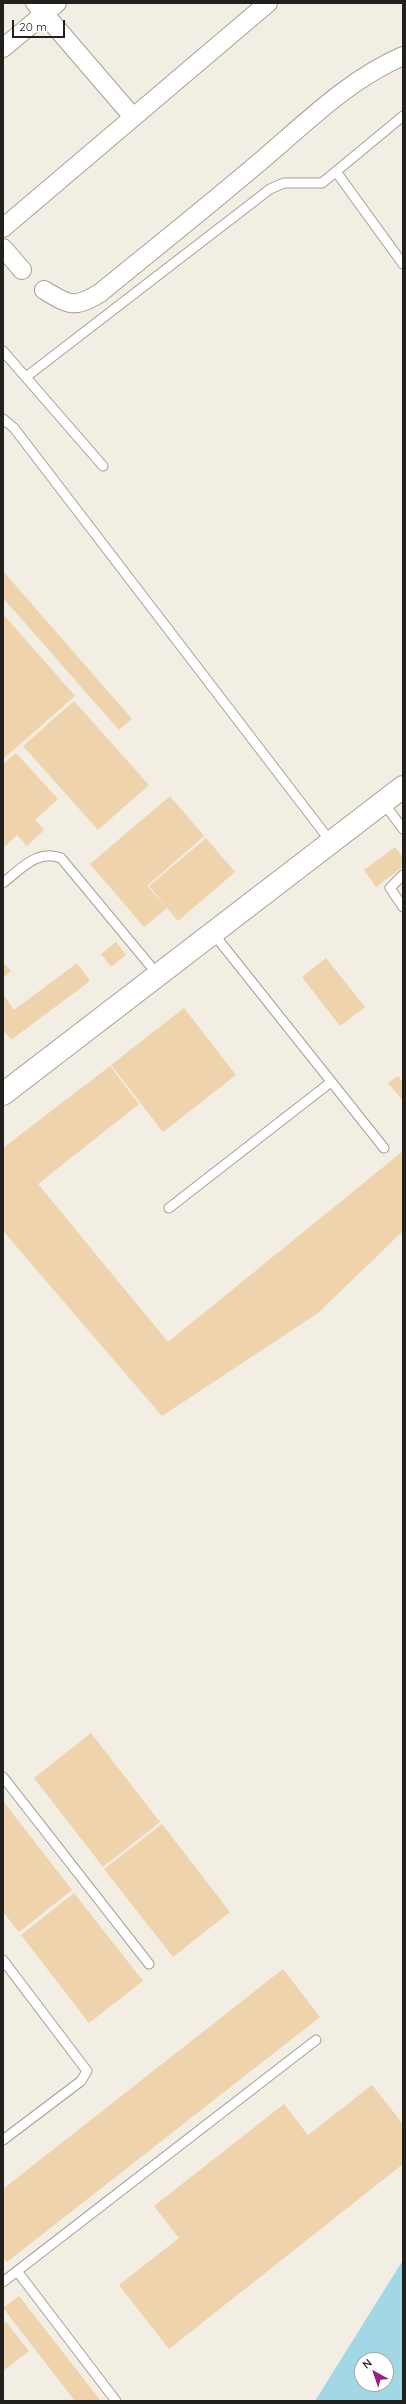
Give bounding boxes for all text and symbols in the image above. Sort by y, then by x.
scale bar [14,12,67,38]
text: 20 m [19,19,47,34]
north arrow [354,2352,394,2392]
text: N [359,2356,375,2372]

